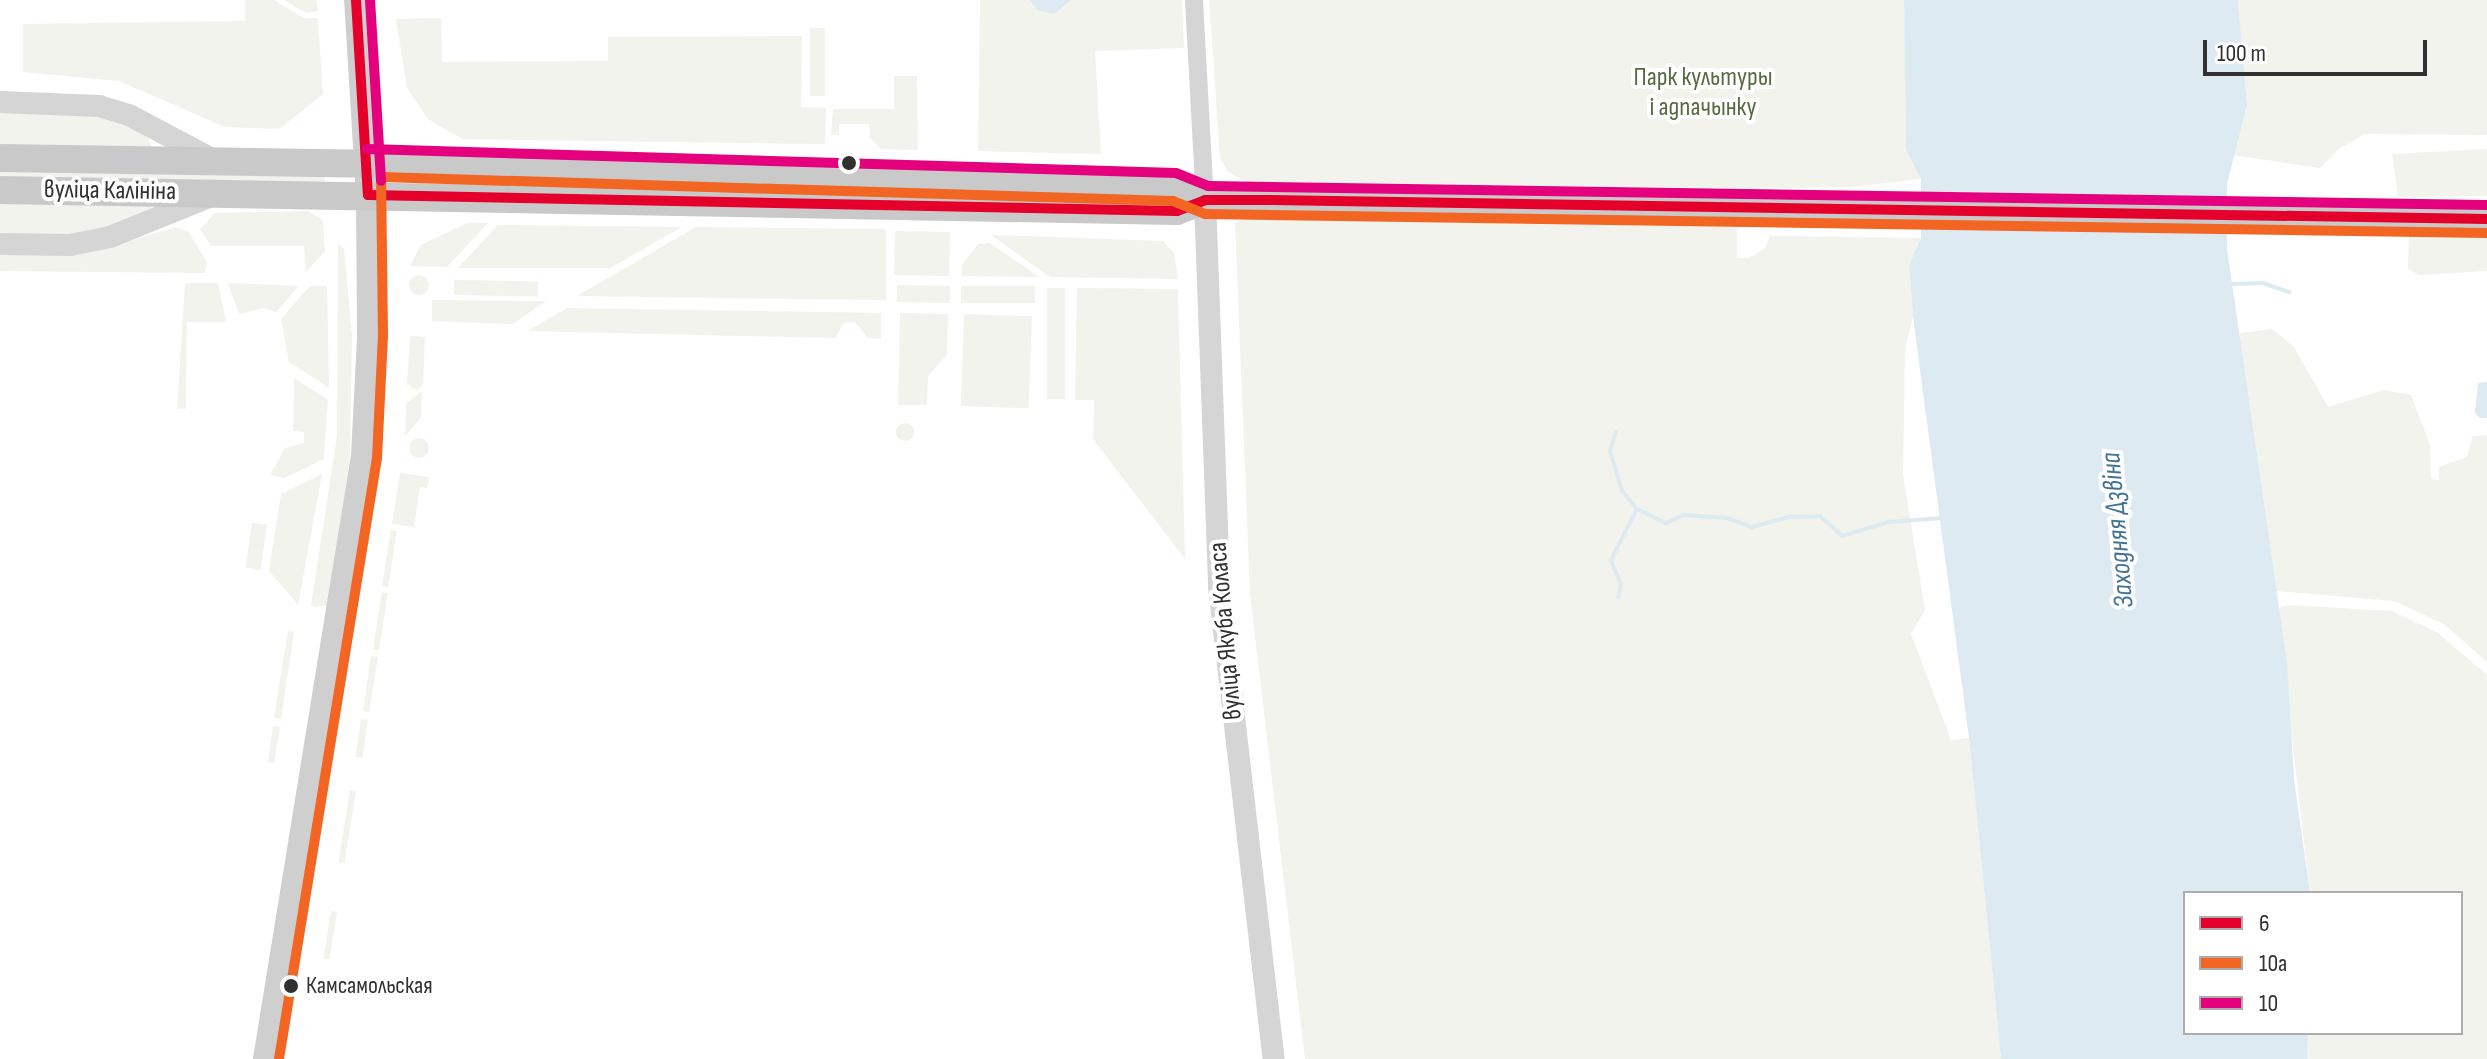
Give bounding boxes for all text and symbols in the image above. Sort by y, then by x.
scale bar [2207,24,2431,74]
text: 100 m [2217,39,2266,68]
park label: Парк культуры і адпачынку [1633,62,1773,124]
unlabelled marker [841,155,857,171]
street label: вуліца Калініна [44,174,176,208]
water label: Заходняя Дзвіна [2094,451,2142,609]
street label: вуліца Якуба Коласа [1203,541,1249,721]
legend [2183,891,2463,1035]
text: 6 [2259,909,2270,938]
text: 10а [2259,949,2287,978]
place label: Камсамольская [306,972,433,1000]
marker: Камсамольская [283,978,299,994]
text: 10 [2259,989,2278,1018]

